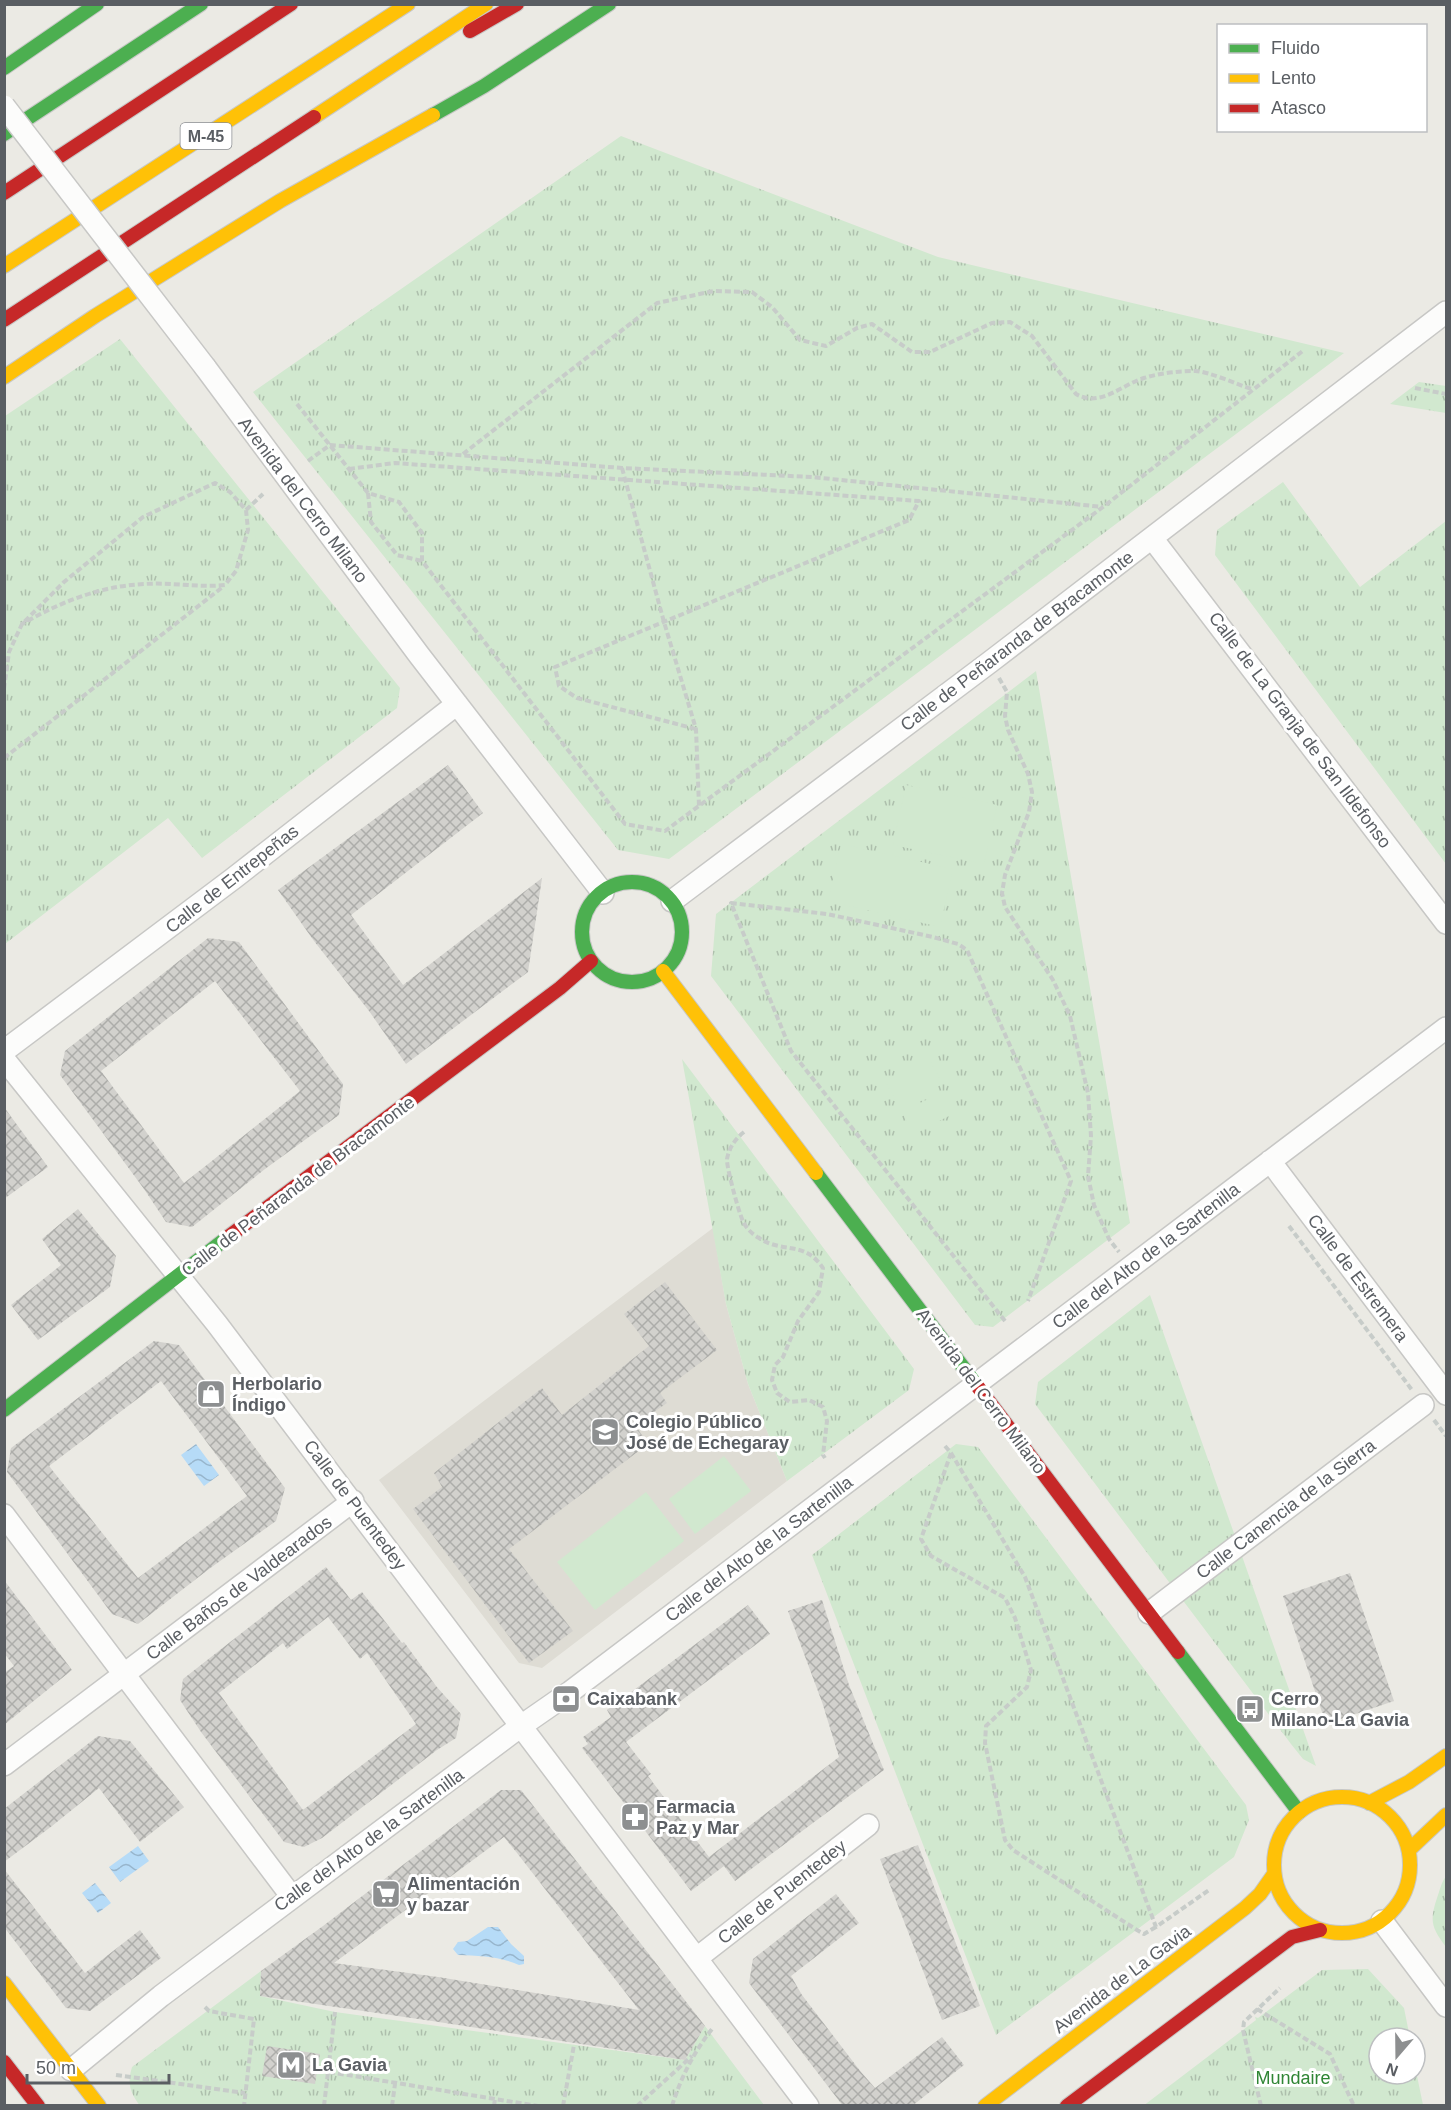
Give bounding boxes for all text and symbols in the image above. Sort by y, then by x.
legend [1217,24,1427,132]
text: Fluido [1271,38,1320,58]
text: Lento [1271,68,1316,88]
text: Atasco [1271,98,1326,118]
road number: M-45 [180,123,232,149]
street label: Avenida del Cerro Milano [234,413,372,587]
street label: Calle de Peñaranda de Bracamonte [897,547,1137,735]
street label: Calle de La Granja de San Ildefonso [1205,608,1395,852]
street label: Calle de Entrepeñas [162,821,302,937]
street label: Calle de Peñaranda de Bracamonte [178,1092,418,1280]
street label: Calle del Alto de la Sartenilla [1048,1178,1244,1333]
street label: Calle de Estremera [1304,1210,1413,1346]
street label: Avenida del Cerro Milano [912,1304,1050,1478]
place label: Herbolario Índigo [232,1374,322,1415]
shop icon: Herbolario Índigo [195,1378,227,1410]
place label: Colegio Público José de Echegaray [626,1412,789,1453]
school or university icon: Colegio Público José de Echegaray [589,1416,621,1448]
street label: Calle Canencia de la Sierra [1192,1434,1380,1583]
street label: Calle de Puentedey [300,1436,410,1574]
street label: Calle del Alto de la Sartenilla [661,1471,857,1626]
street label: Calle Baños de Valdearados [142,1512,336,1664]
bank icon: Caixabank [550,1683,582,1715]
place label: Caixabank [587,1689,678,1709]
place label: Cerro Milano-La Gavia [1271,1689,1410,1730]
bus stop icon: Cerro Milano-La Gavia [1234,1693,1266,1725]
street label: Calle del Alto de la Sartenilla [270,1764,468,1915]
place label: Farmacia Paz y Mar [656,1797,739,1838]
pharmacy icon: Farmacia Paz y Mar [619,1801,651,1833]
street label: Calle de Puentedey [714,1836,850,1948]
place label: Alimentación y bazar [407,1874,520,1915]
supermarket icon: Alimentación y bazar [370,1878,402,1910]
street label: Avenida de La Gavia [1049,1920,1195,2037]
north arrow [1367,2026,1427,2086]
scale bar [27,2047,170,2085]
metro station icon: La Gavia [275,2049,307,2081]
place label: La Gavia [312,2055,388,2075]
text: 50 m [36,2058,76,2078]
text: N [1384,2060,1400,2080]
park label: Mundaire [1255,2068,1331,2088]

